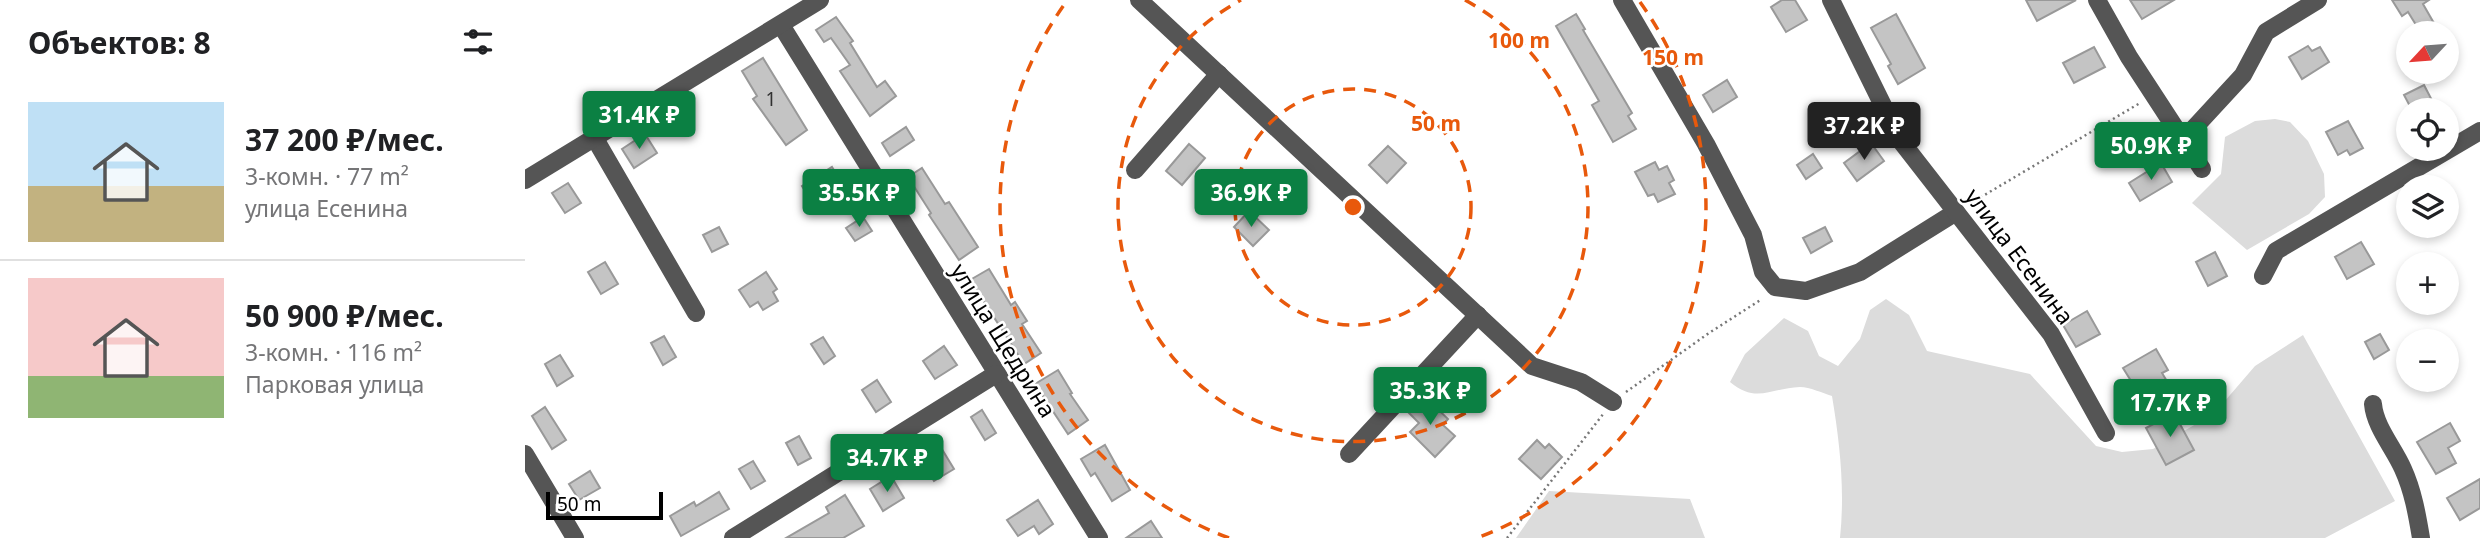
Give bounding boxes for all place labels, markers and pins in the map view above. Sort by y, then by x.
pin: 31.4K ₽ [574,92,704,151]
pin: 37.2K ₽ [1799,102,1929,162]
pin: 50.9K ₽ [2086,122,2216,182]
pin: 35.5K ₽ [794,170,924,229]
pin: 36.9K ₽ [1186,170,1316,229]
centre of rings [1341,195,1365,219]
pin: 35.3K ₽ [1365,368,1495,427]
pin: 17.7K ₽ [2105,380,2235,439]
pin: 34.7K ₽ [822,434,952,494]

